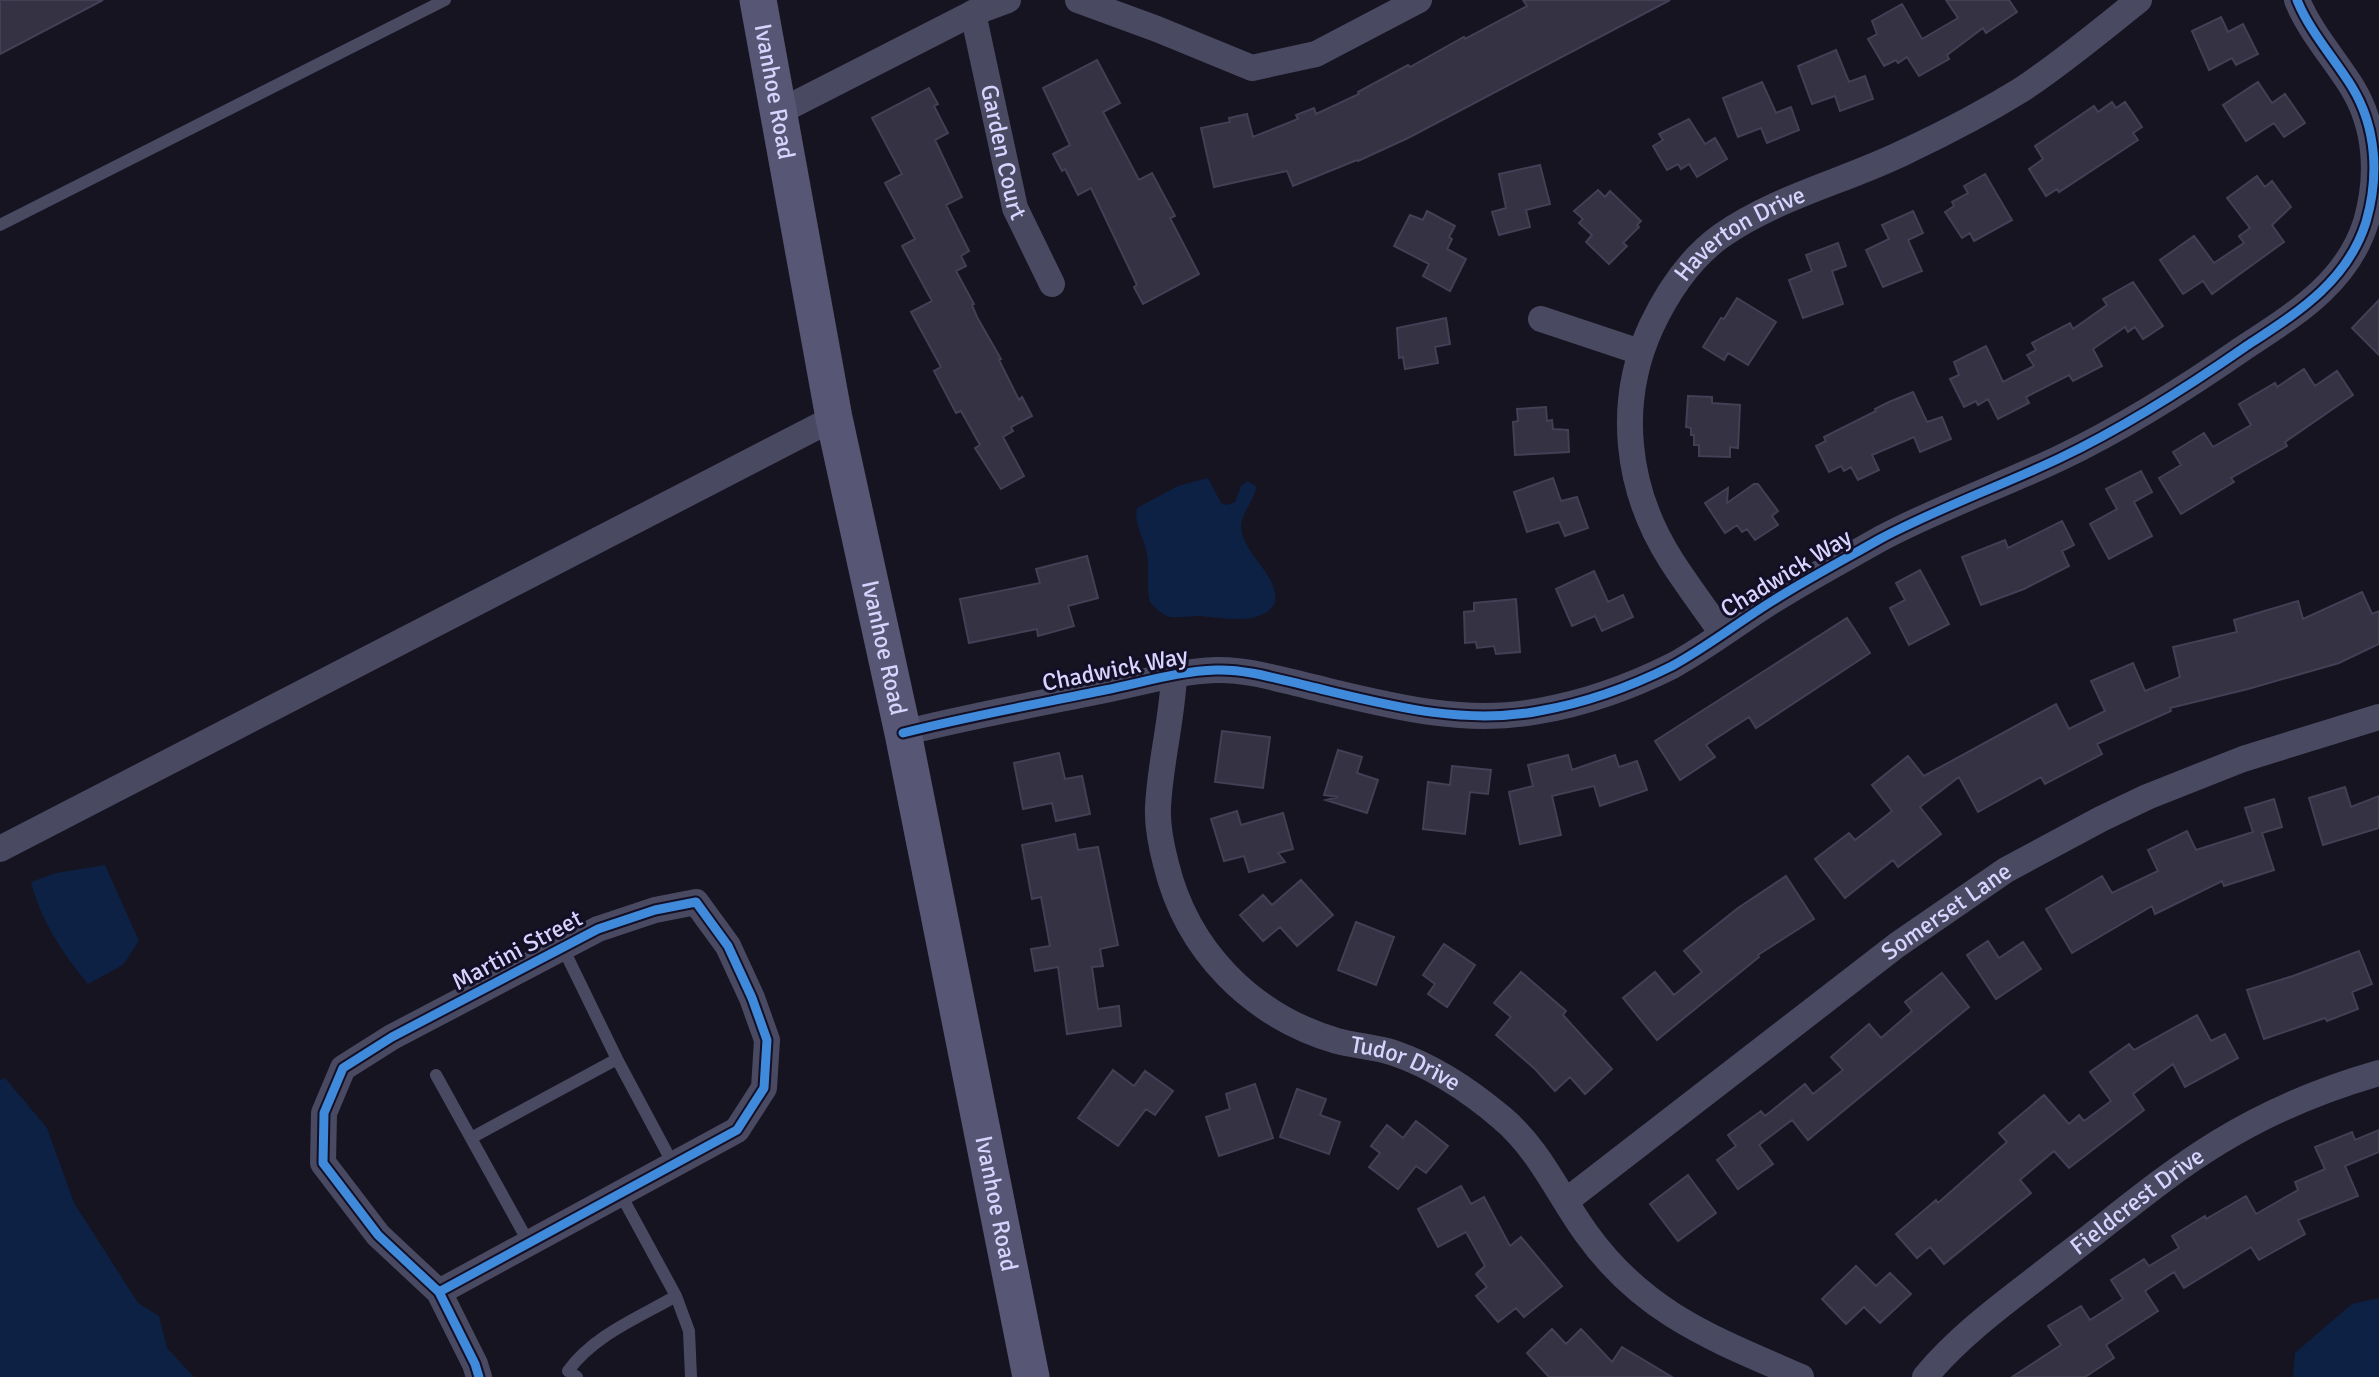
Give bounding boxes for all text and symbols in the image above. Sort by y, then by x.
street label: Ivanhoe Road [748,21,802,162]
street label: Garden Court [974,82,1033,225]
street label: Haverton Drive [1668,179,1809,287]
street label: Chadwick Way [1715,522,1857,624]
street label: Ivanhoe Road [855,577,914,718]
street label: Chadwick Way [1040,640,1190,698]
street label: Somerset Lane [1875,856,2017,967]
street label: Martini Street [447,903,587,997]
street label: Tudor Drive [1348,1029,1466,1098]
street label: Ivanhoe Road [968,1133,1025,1274]
street label: Fieldcrest Drive [2064,1141,2210,1262]

